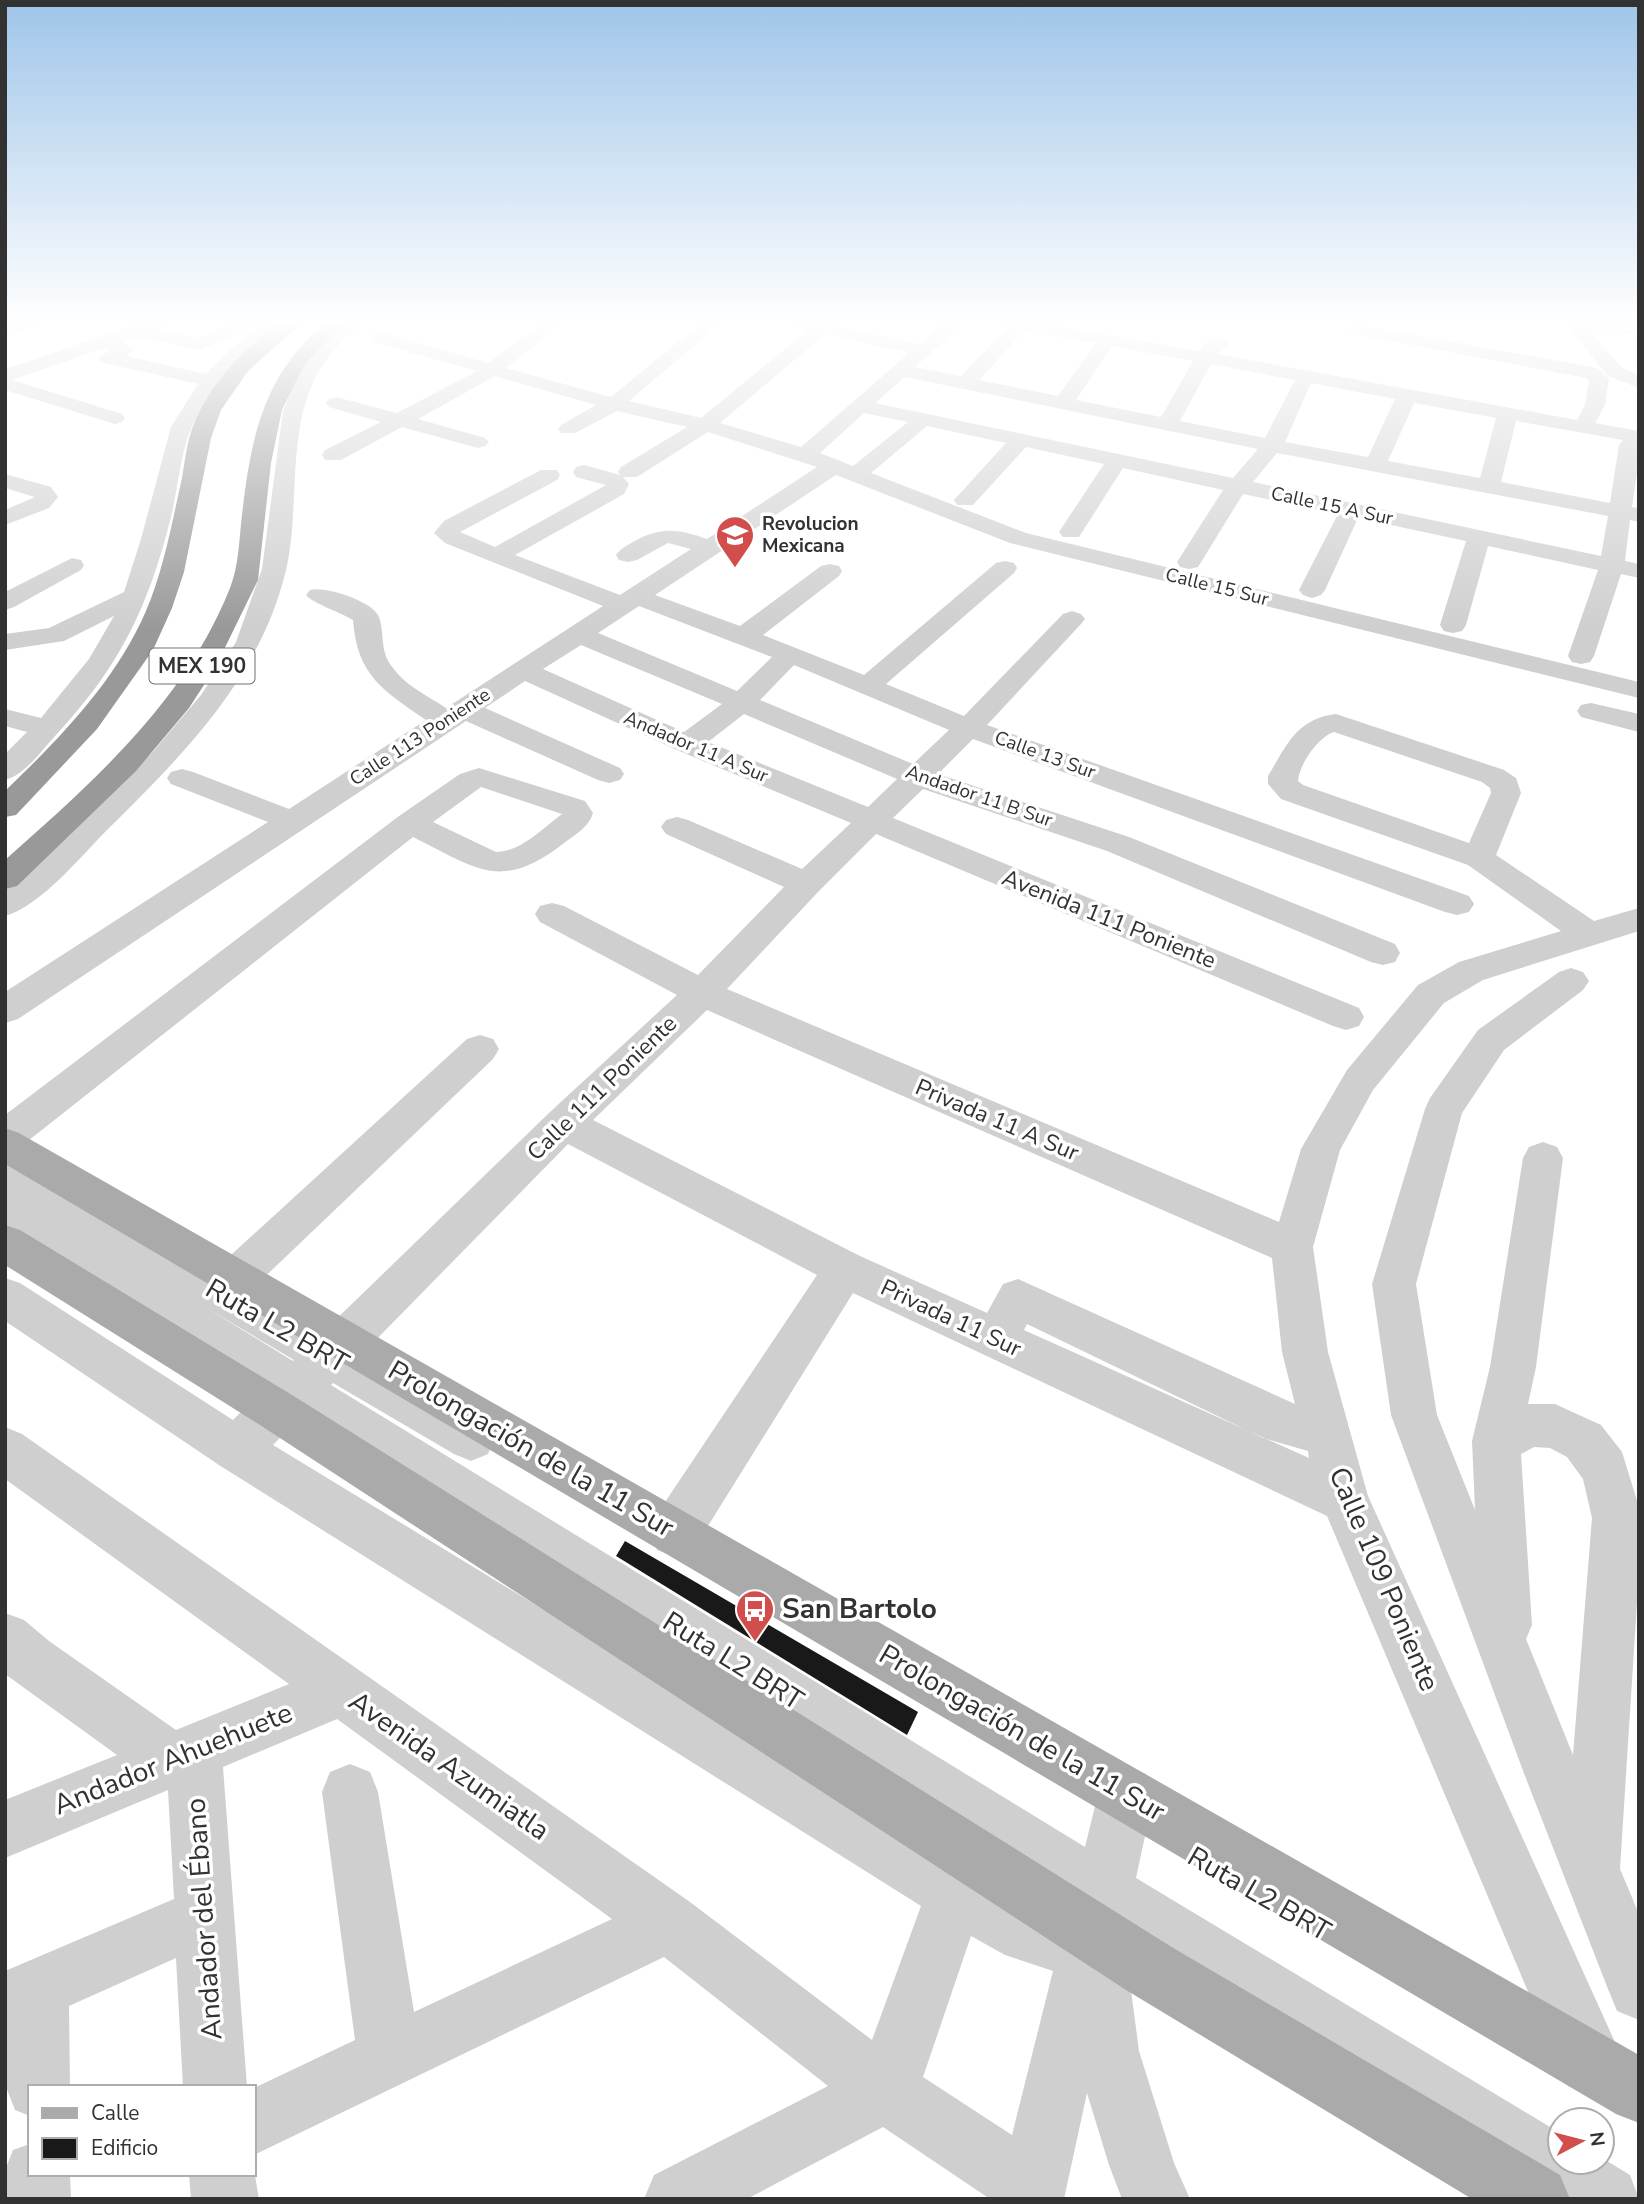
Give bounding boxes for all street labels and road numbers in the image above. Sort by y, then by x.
street label: Calle 15 A Sur [1269,480,1396,532]
street label: Calle 15 Sur [1163,562,1272,612]
road number: MEX 190 [150,648,255,684]
street label: Calle 113 Poniente [345,682,495,792]
street label: Andador 11 A Sur [620,705,772,789]
street label: Calle 13 Sur [991,725,1099,785]
street label: Andador 11 B Sur [902,759,1056,833]
street label: Avenida 111 Poniente [997,862,1221,976]
street label: Calle 111 Poniente [520,1008,684,1168]
street label: Privada 11 A Sur [911,1072,1084,1169]
street label: Ruta L2 BRT [198,1270,356,1382]
street label: Privada 11 Sur [876,1272,1027,1364]
street label: Prolongación de la 11 Sur [381,1351,681,1547]
street label: Calle 109 Poniente [1320,1461,1448,1697]
street label: Ruta L2 BRT [655,1603,811,1719]
street label: Prolongación de la 11 Sur [872,1635,1172,1831]
street label: Avenida Azumiatla [341,1683,557,1849]
street label: Andador Ahuehuete [48,1694,298,1824]
street label: Andador del Ébano [177,1797,231,2041]
street label: Ruta L2 BRT [1180,1838,1338,1950]

